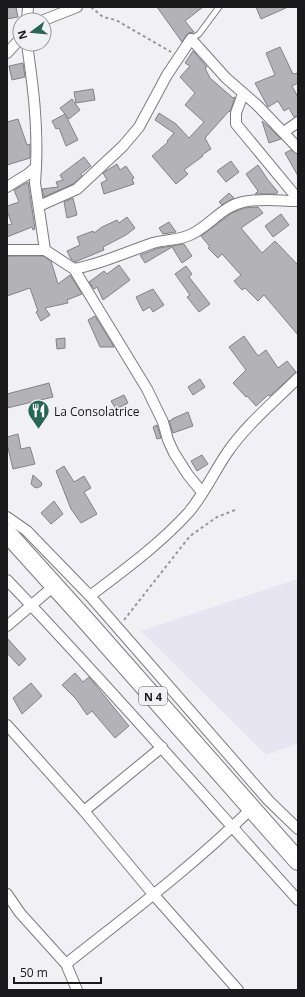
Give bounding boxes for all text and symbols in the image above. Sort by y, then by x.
north arrow [12,12,52,52]
text: N [13,29,30,41]
restaurant icon: La Consolatrice [25,398,51,431]
place label: La Consolatrice [54,403,140,420]
road number: N 4 [139,687,167,705]
scale bar [14,959,101,985]
text: 50 m [20,964,48,981]

